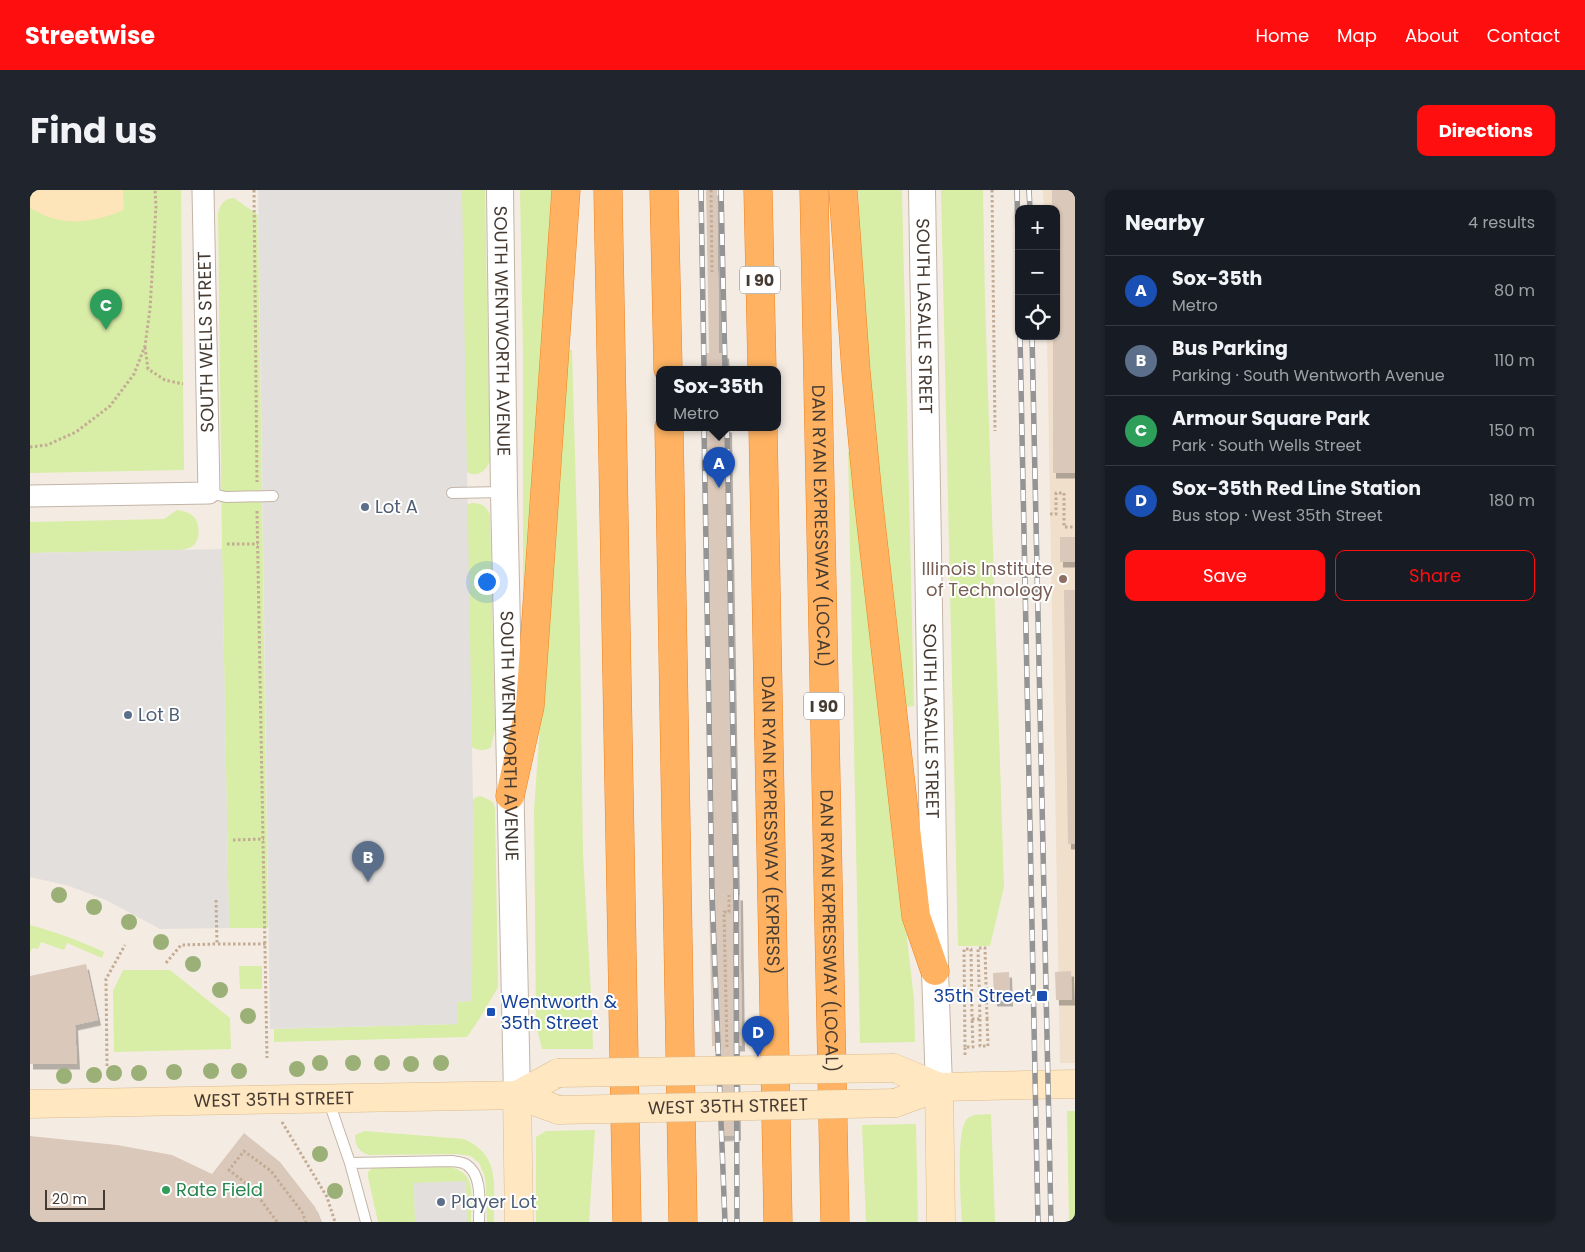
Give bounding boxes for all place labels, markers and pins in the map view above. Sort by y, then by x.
pin: C [90,289,122,330]
pin: A [703,447,735,488]
place label: Lot A [375,494,418,519]
marker: Lot A [359,501,371,513]
place label: Illinois Institute of Technology [922,556,1053,602]
marker: Illinois Institute of Technology [1057,573,1069,585]
place label: Lot B [138,702,180,727]
marker: Lot B [122,709,134,721]
pin: B [352,841,384,882]
place label: 35th Street [934,983,1031,1008]
place label: Wentworth & 35th Street [501,989,618,1035]
marker: 35th Street [1035,989,1049,1003]
marker: Wentworth & 35th Street [485,1006,497,1018]
pin: D [742,1016,774,1057]
place label: Rate Field [176,1177,263,1202]
marker: Rate Field [160,1184,172,1196]
place label: Player Lot [451,1189,537,1214]
marker: Player Lot [435,1196,447,1208]

